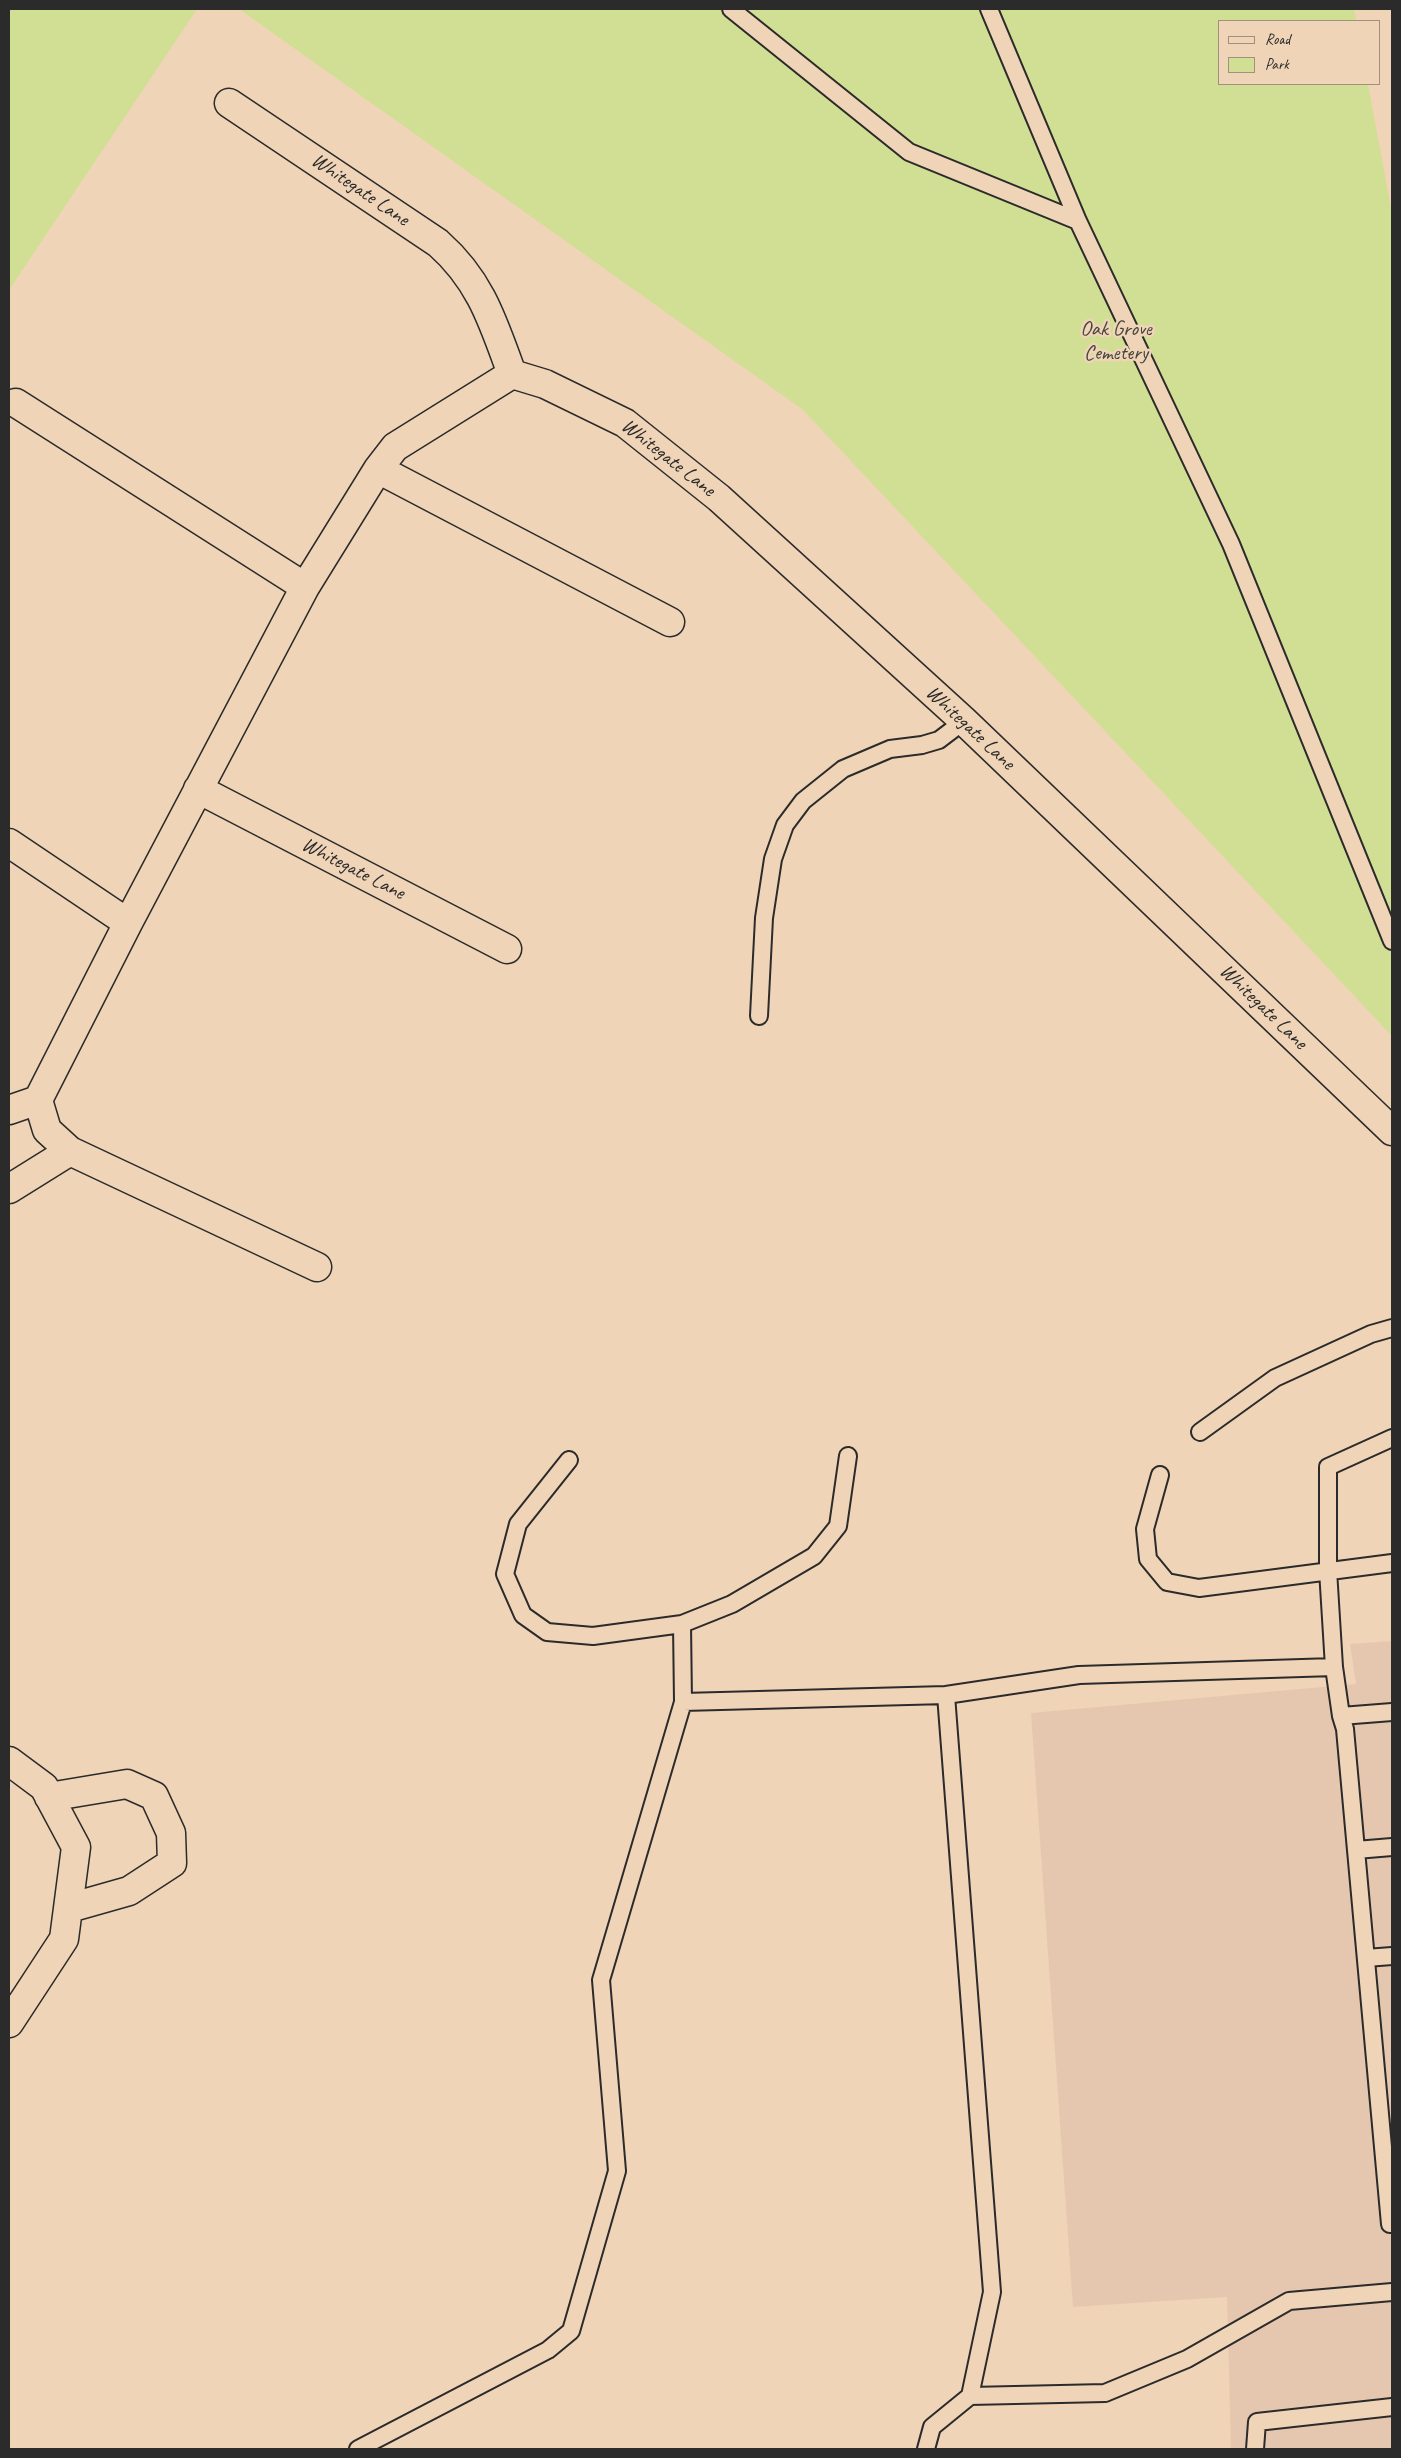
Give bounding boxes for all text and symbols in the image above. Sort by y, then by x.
legend [1218,20,1381,85]
text: Road [1265,30,1290,49]
text: Park [1265,55,1289,74]
street label: Whitegate Lane [306,148,414,232]
park label: Oak Grove Cemetery [1080,316,1152,366]
street label: Whitegate Lane [616,413,720,503]
street label: Whitegate Lane [920,680,1020,776]
street label: Whitegate Lane [297,832,409,906]
street label: Whitegate Lane [1214,959,1312,1055]

